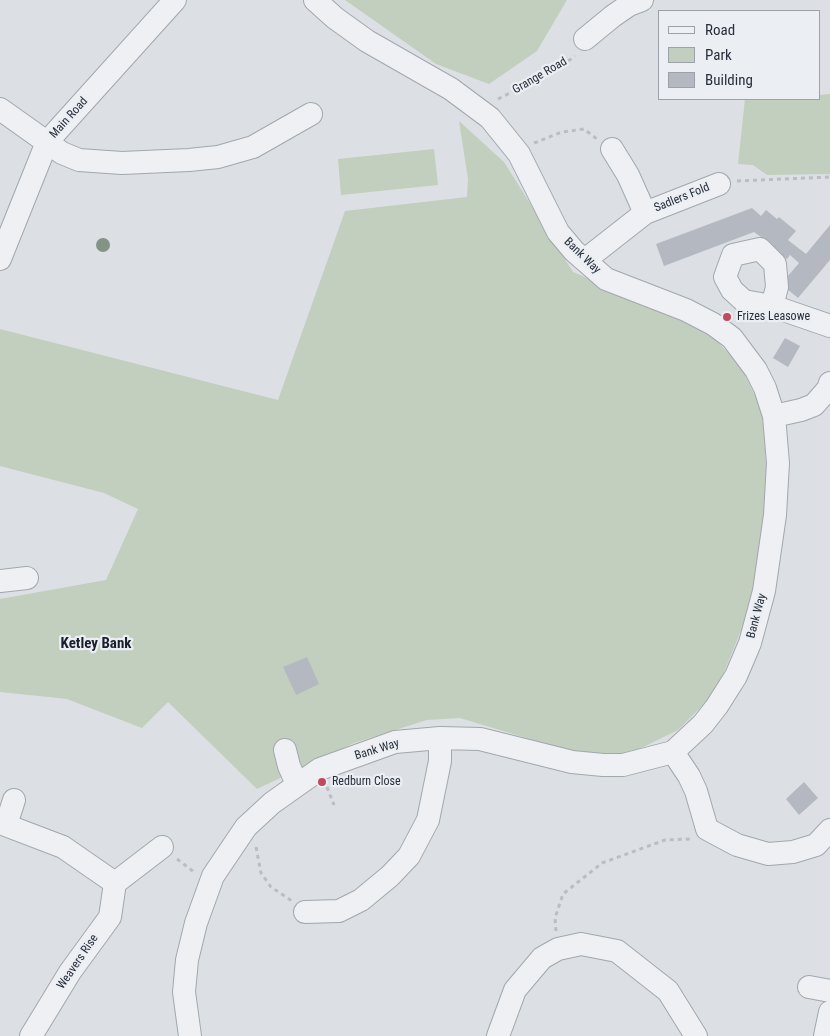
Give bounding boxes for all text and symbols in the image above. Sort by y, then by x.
legend [658,10,820,100]
text: Road [705,21,735,39]
text: Park [705,46,732,64]
street label: Grange Road [510,55,570,97]
text: Building [705,71,753,89]
street label: Main Road [47,95,91,141]
street label: Sadlers Fold [652,180,712,216]
street label: Bank Way [560,235,604,277]
place label: Frizes Leasowe [737,310,810,324]
marker: Frizes Leasowe [721,311,733,323]
street label: Bank Way [744,592,770,640]
district label: Ketley Bank [61,635,131,653]
street label: Bank Way [353,736,401,764]
place label: Redburn Close [332,775,401,789]
marker: Redburn Close [316,776,328,788]
street label: Weavers Rise [54,932,102,992]

